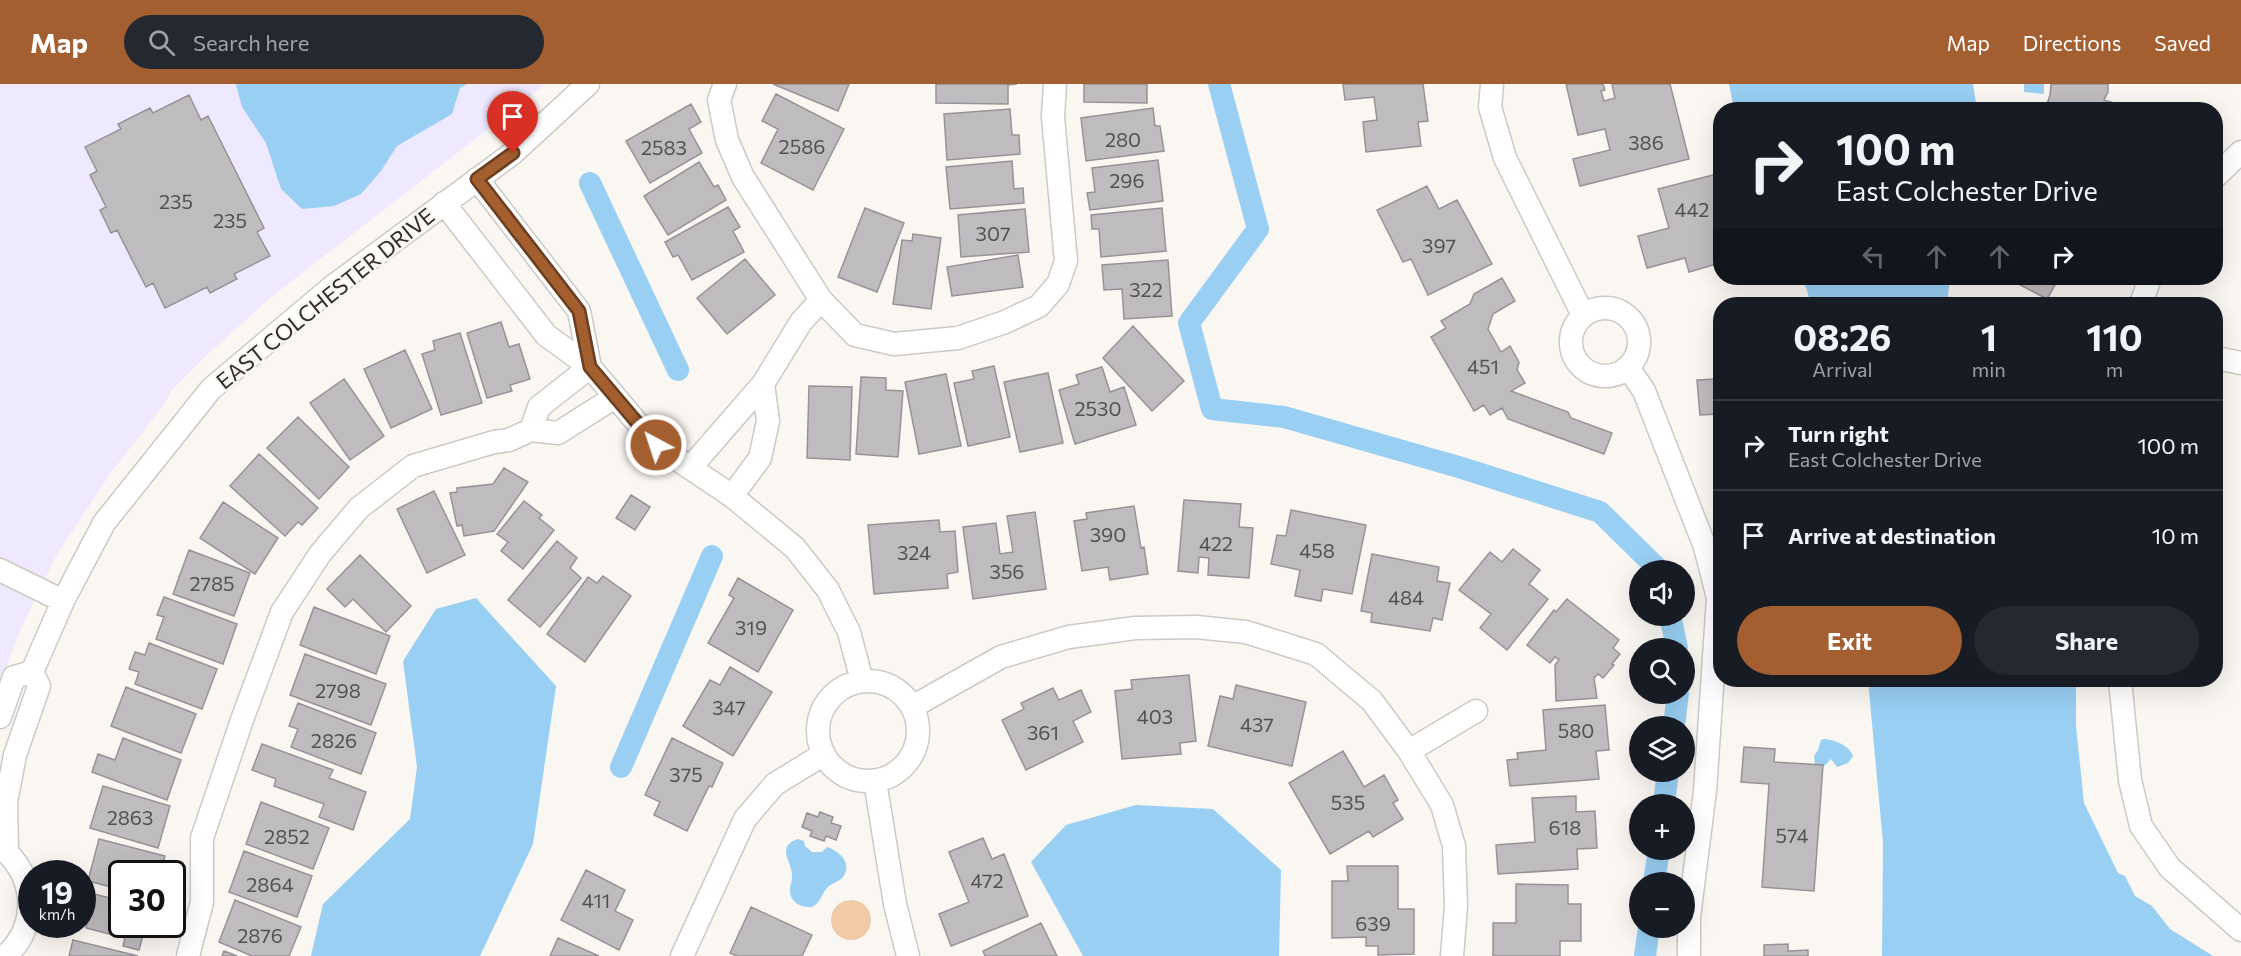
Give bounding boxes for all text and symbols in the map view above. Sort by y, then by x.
search box [124,15,544,69]
text: Map [30,25,88,59]
icon: search [145,26,178,59]
text: Search here [193,29,309,56]
text: Map [1947,30,1990,55]
text: Directions [2023,30,2121,55]
text: Saved [2154,30,2211,55]
pin [487,91,538,153]
icon: arrive [496,100,529,133]
text: 100 m [1836,122,1956,174]
icon: right [1737,126,1815,204]
house number: 280 [1105,127,1141,151]
house number: 386 [1628,130,1664,154]
house number: 2586 [779,134,825,158]
house number: 2583 [641,135,687,159]
house number: 296 [1109,168,1145,192]
text: East Colchester Drive [1836,174,2098,207]
house number: 235 [159,189,193,213]
house number: 442 [1675,197,1709,221]
street label: EAST COLCHESTER DRIVE [210,202,440,394]
house number: 235 [213,208,247,232]
house number: 307 [976,221,1010,245]
house number: 397 [1422,233,1456,257]
icon: left [1857,240,1890,273]
icon: ahead [1920,240,1953,273]
icon: ahead [1983,240,2016,273]
icon: right [2046,240,2079,273]
house number: 322 [1129,277,1163,301]
text: 08:26 [1793,314,1891,358]
text: 1 [1981,314,1997,358]
text: 110 [2086,314,2143,358]
house number: 451 [1467,354,1499,378]
text: Arrival [1812,357,1873,381]
text: min [1972,357,2006,381]
text: m [2106,357,2123,381]
house number: 2530 [1074,396,1122,420]
position arrow [624,413,688,477]
text: Turn right [1788,420,1889,447]
icon: right [1737,429,1770,462]
text: 100 m [2137,432,2199,459]
text: East Colchester Drive [1788,447,1982,471]
icon: arrive [1737,519,1770,552]
house number: 390 [1090,522,1126,546]
text: Arrive at destination [1788,522,1996,549]
text: 10 m [2152,522,2199,549]
house number: 422 [1199,531,1233,555]
house number: 458 [1299,538,1335,562]
house number: 324 [897,540,931,564]
house number: 356 [989,559,1025,583]
map controls [1629,560,1695,938]
button: sound [1629,560,1695,626]
house number: 2785 [189,571,235,595]
house number: 484 [1388,585,1424,609]
button: Exit [1737,606,1962,675]
button: Share [1974,606,2199,675]
house number: 319 [735,615,767,639]
button: search [1629,638,1695,704]
house number: 2798 [315,678,361,702]
house number: 347 [712,695,746,719]
house number: 403 [1137,704,1173,728]
house number: 437 [1240,712,1274,736]
button: layers [1629,716,1695,782]
house number: 580 [1558,718,1594,742]
house number: 361 [1027,720,1059,744]
house number: 2826 [311,728,357,752]
house number: 375 [669,762,703,786]
house number: 535 [1331,790,1365,814]
button: + [1629,794,1695,860]
house number: 2863 [107,805,153,829]
house number: 618 [1549,815,1581,839]
house number: 574 [1776,823,1808,847]
house number: 2852 [264,824,310,848]
speed limit sign: 30 [108,860,186,938]
house number: 472 [970,868,1004,892]
house number: 2864 [246,872,294,896]
button: − [1629,872,1695,938]
text: 19 [41,873,73,910]
house number: 411 [582,888,610,912]
text: km/h [39,905,75,923]
house number: 639 [1355,911,1391,935]
house number: 2876 [237,923,283,947]

